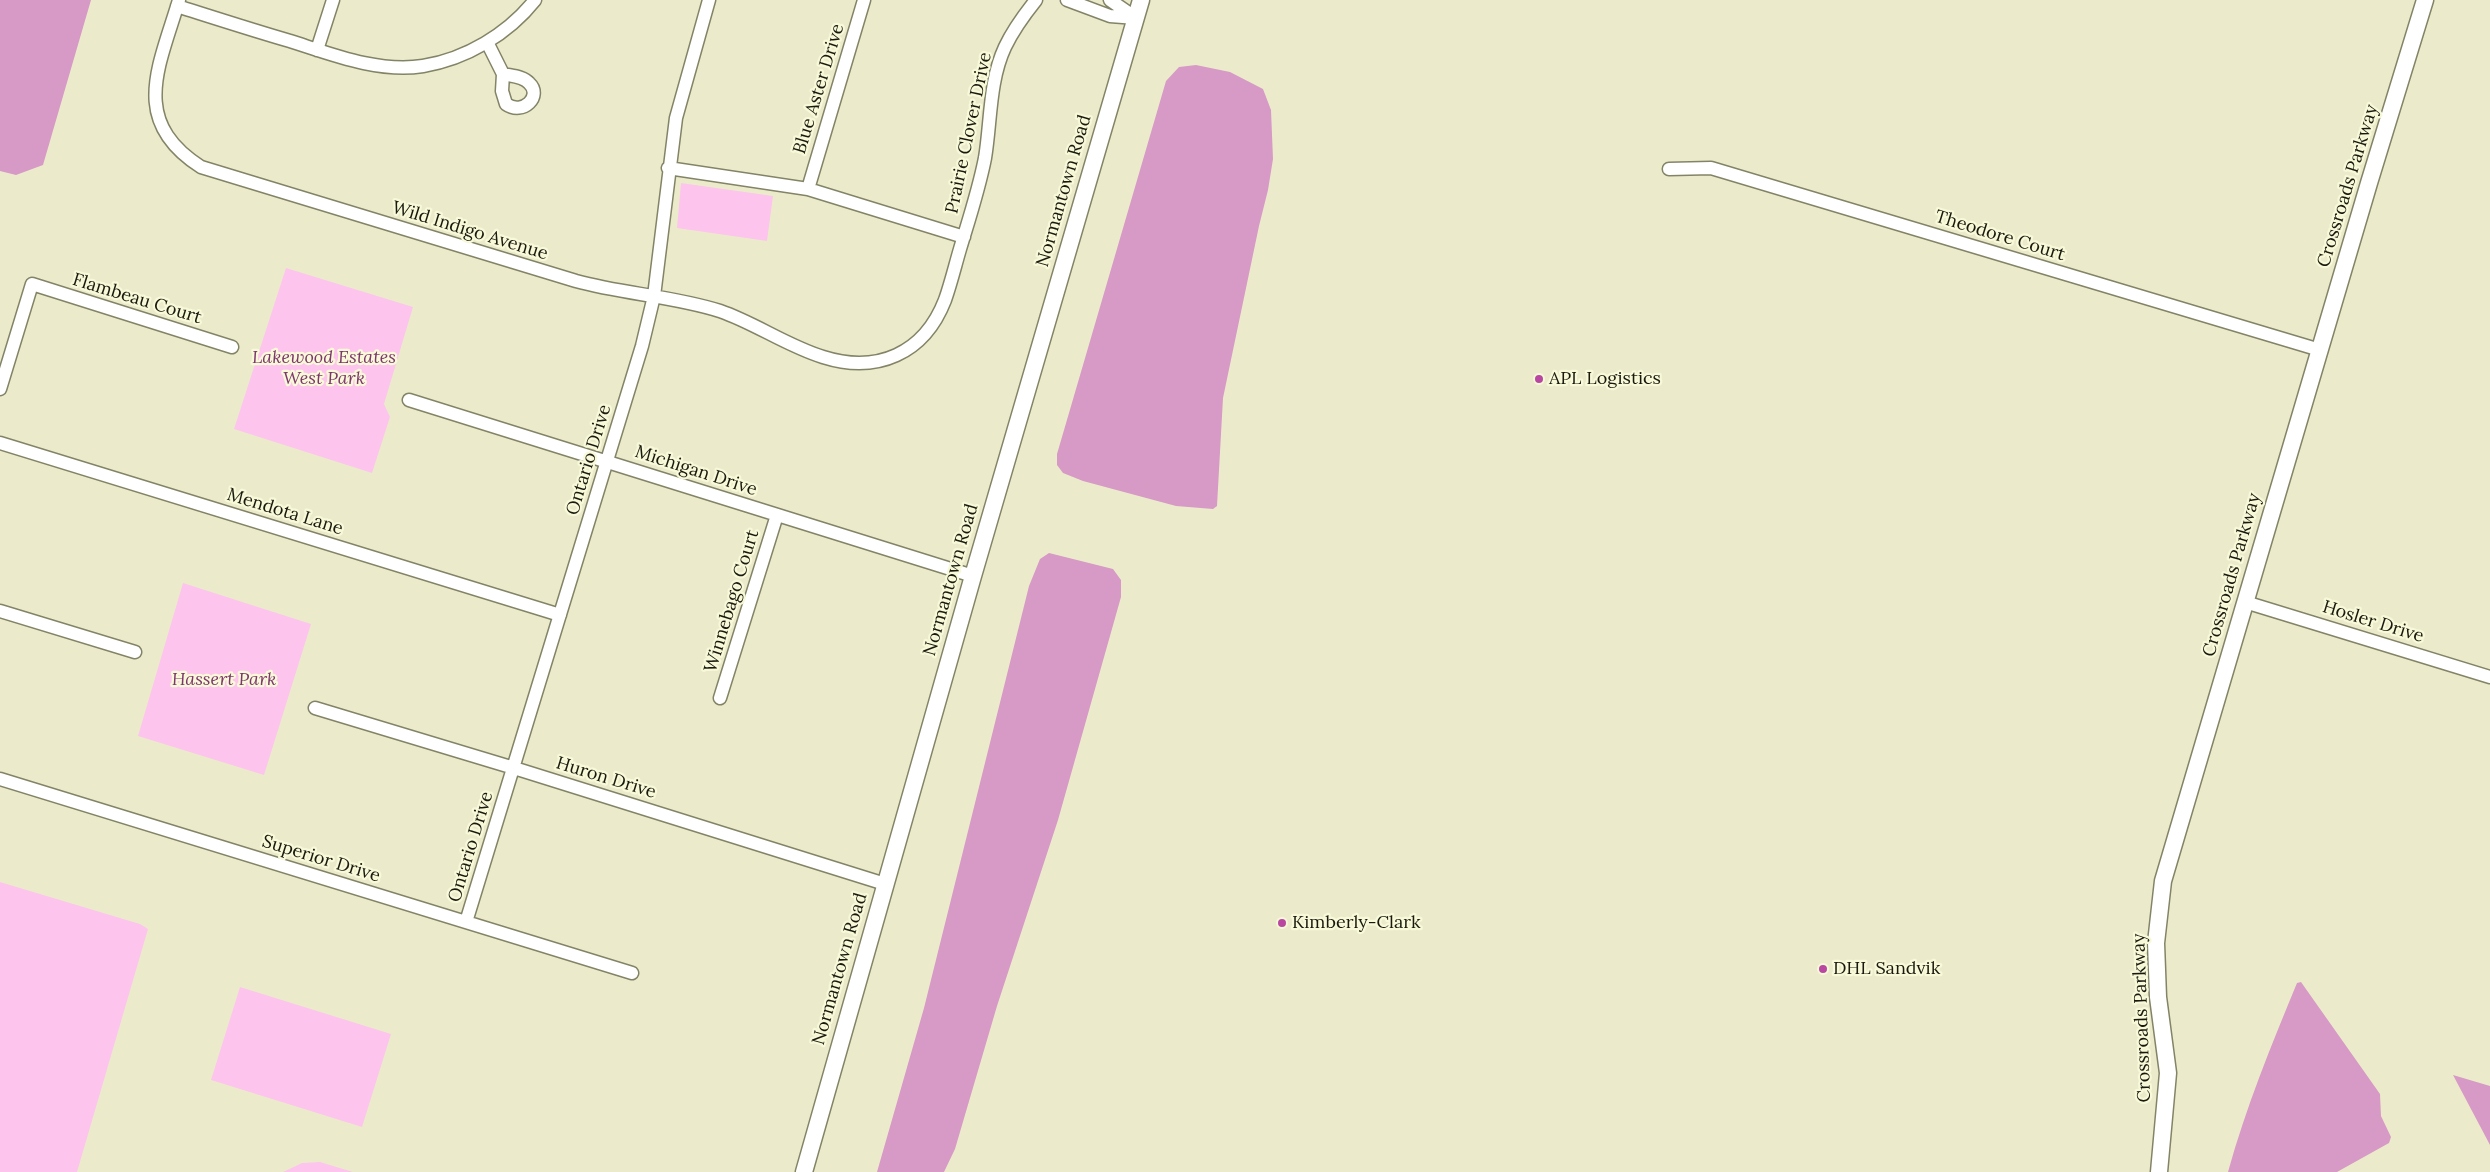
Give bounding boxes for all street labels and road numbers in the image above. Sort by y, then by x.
street label: Blue Aster Drive [789,21,849,157]
street label: Prairie Clover Drive [941,50,997,216]
street label: Crossroads Parkway [2313,102,2383,270]
street label: Normantown Road [1032,112,1096,270]
street label: Wild Indigo Avenue [389,197,551,265]
street label: Theodore Court [1932,206,2068,266]
street label: Flambeau Court [70,269,204,329]
street label: Ontario Drive [562,402,616,518]
street label: Michigan Drive [632,441,760,501]
street label: Mendota Lane [224,484,346,540]
street label: Crossroads Parkway [2198,491,2266,659]
street label: Normantown Road [919,501,983,659]
street label: Winnebago Court [700,527,764,675]
street label: Hosler Drive [2320,596,2426,648]
street label: Huron Drive [553,753,659,803]
street label: Ontario Drive [444,789,498,905]
street label: Superior Drive [259,831,383,887]
street label: Normantown Road [808,890,872,1048]
street label: Crossroads Parkway [2128,933,2156,1103]

